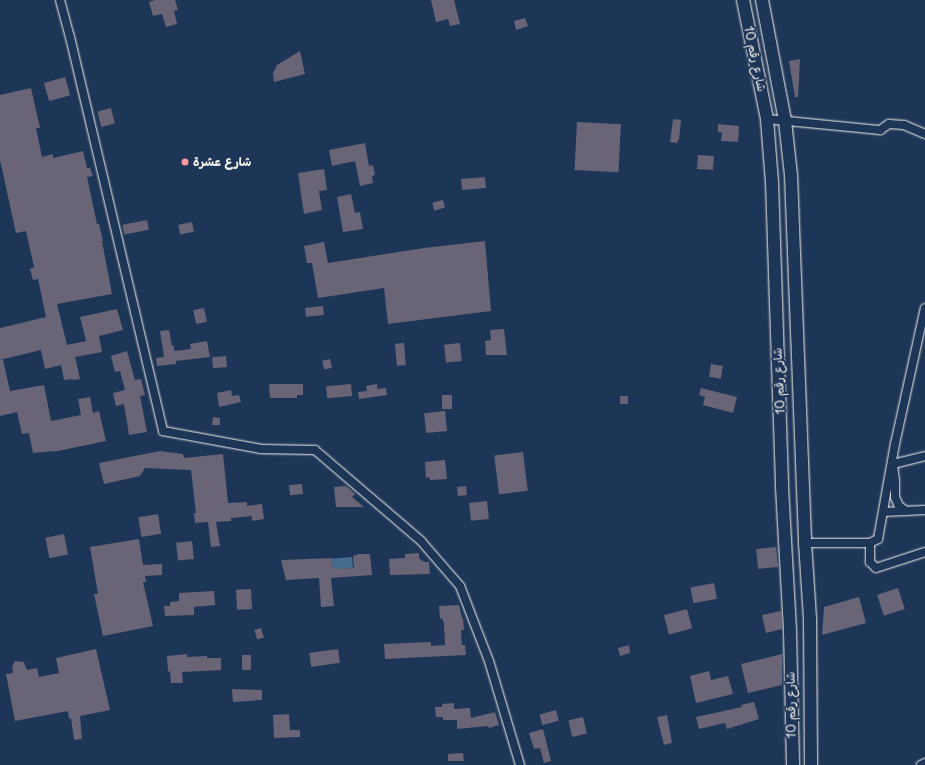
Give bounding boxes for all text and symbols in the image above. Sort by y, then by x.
street label: شارع رقم 10 [741,25,769,93]
place label: شارع عشرة [193,155,251,169]
marker: شارع عشرة [180,157,190,167]
street label: شارع رقم 10 [770,347,788,415]
street label: شارع رقم 10 [783,672,799,738]

